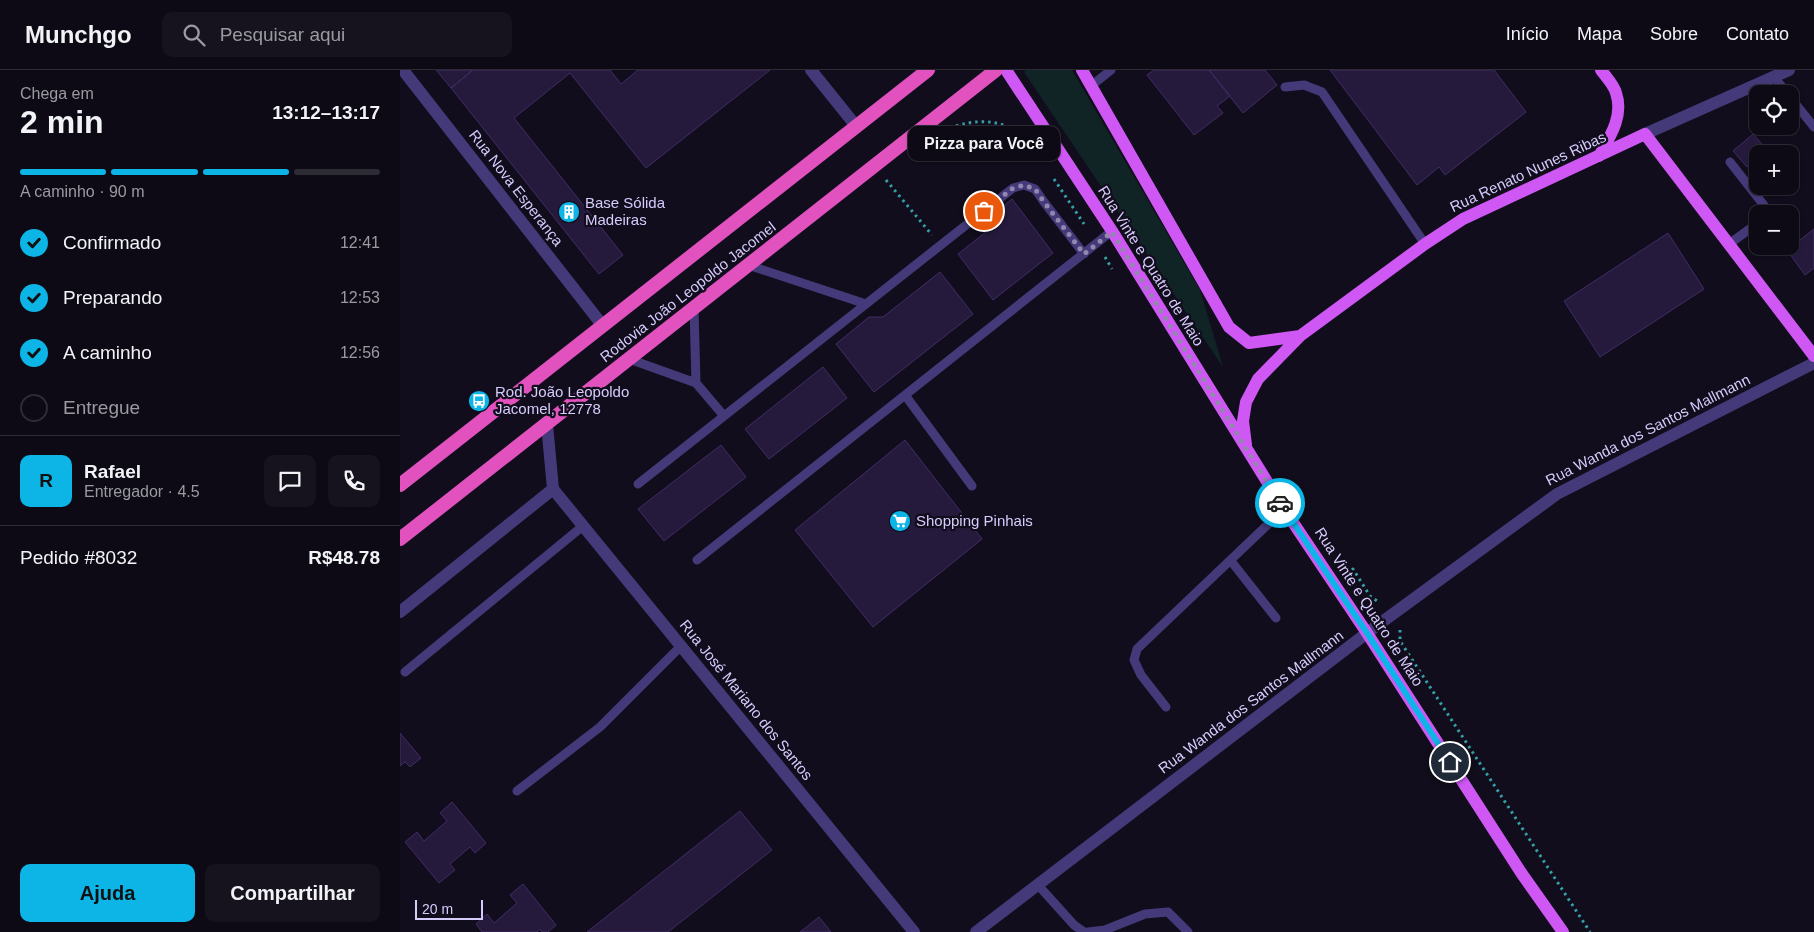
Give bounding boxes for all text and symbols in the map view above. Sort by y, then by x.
search box [162,12,512,57]
text: Munchgo [25,21,132,48]
icon: search [180,21,208,49]
text: Pesquisar aqui [220,24,345,45]
text: Início [1506,24,1549,44]
text: Mapa [1577,24,1622,44]
text: Sobre [1650,24,1698,44]
text: Contato [1726,24,1789,44]
text: Chega em [20,85,94,102]
map controls [1749,85,1799,255]
button: locate [1749,85,1799,135]
text: 13:12–13:17 [272,102,380,123]
text: 2 min [20,104,104,140]
street label: Rua Nova Esperança [466,126,567,250]
callout: Pizza para Você [908,126,1060,161]
street label: Rua Renato Nunes Ribas [1447,128,1608,215]
text: Pizza para Você [924,135,1044,152]
button: + [1749,145,1799,195]
text: A caminho · 90 m [20,183,145,200]
street label: Rua Vinte e Quatro de Maio [1095,183,1208,349]
pin [963,190,1005,232]
place label: Base Sólida Madeiras [585,194,666,228]
icon: bag [970,197,998,225]
building icon: Base Sólida Madeiras [557,200,581,224]
button: − [1749,205,1799,255]
street label: Rodovia João Leopoldo Jacomel [597,218,779,365]
icon: check [20,229,48,257]
text: Confirmado [63,232,161,253]
text: 12:41 [340,234,380,251]
icon: check [20,284,48,312]
text: Preparando [63,287,162,308]
text: 12:53 [340,289,380,306]
icon: check [20,339,48,367]
text: A caminho [63,342,152,363]
text: 12:56 [340,344,380,361]
street label: Rua Wanda dos Santos Mallmann [1543,370,1753,489]
place label: Rod. João Leopoldo Jacomel, 12778 [495,383,629,417]
bus stop icon: Rod. João Leopoldo Jacomel, 12778 [467,389,491,413]
text: Entregue [63,397,140,418]
button: chat [264,455,316,507]
button: phone [328,455,380,507]
text: Rafael [84,461,141,482]
text: R [39,470,53,491]
courier [1255,478,1305,528]
text: Entregador · 4.5 [84,483,200,500]
icon: car [1266,489,1294,517]
supermarket icon: Shopping Pinhais [888,509,912,533]
place label: Shopping Pinhais [916,512,1033,529]
street label: Rua Vinte e Quatro de Maio [1312,524,1427,689]
text: Pedido #8032 [20,547,137,568]
text: R$48.78 [308,547,380,568]
street label: Rua José Mariano dos Santos [677,616,816,783]
street label: Rua Wanda dos Santos Mallmann [1155,626,1346,777]
pin [1429,741,1471,783]
icon: home [1436,748,1464,776]
button: Ajuda [20,864,195,922]
button: Compartilhar [205,864,380,922]
scale bar [415,897,482,920]
text: 20 m [422,901,453,917]

